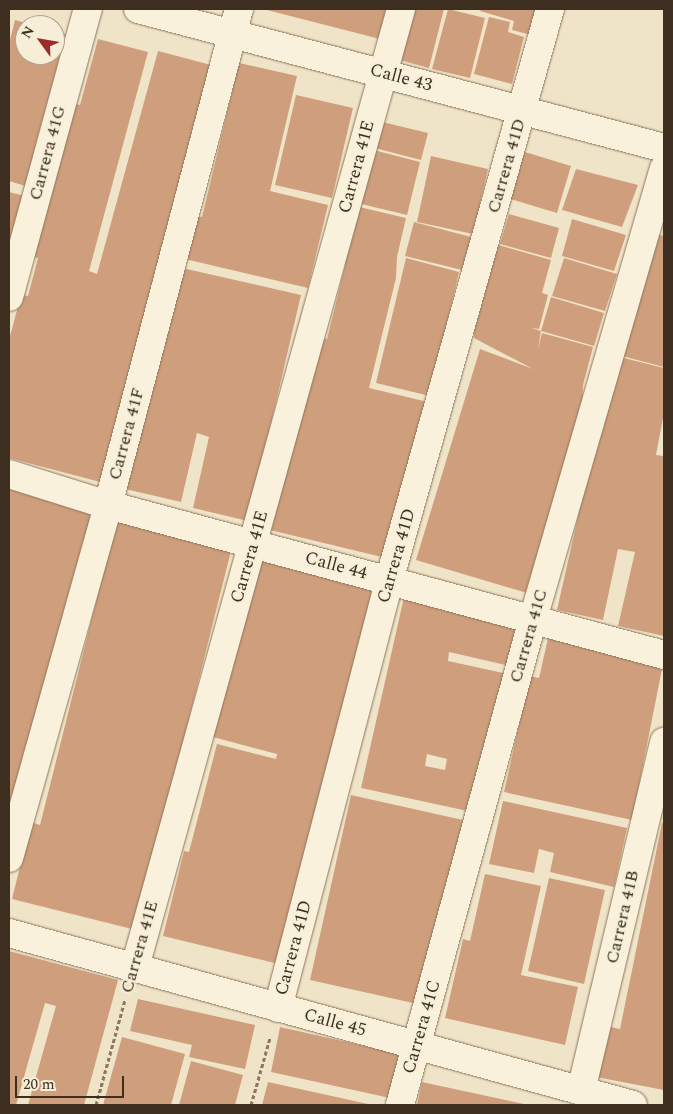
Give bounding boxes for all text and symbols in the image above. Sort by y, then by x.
north arrow [15,15,65,65]
text: N [16,22,40,43]
street label: Calle 43 [367,59,435,97]
street label: Carrera 41G [25,103,71,203]
street label: Carrera 41D [483,116,531,216]
street label: Carrera 41E [334,118,380,216]
street label: Carrera 41F [104,386,150,482]
street label: Carrera 41D [373,506,421,606]
street label: Carrera 41E [226,508,274,606]
street label: Calle 44 [302,547,370,585]
street label: Carrera 41C [505,587,553,685]
street label: Carrera 41B [602,868,644,966]
street label: Carrera 41E [116,898,164,996]
street label: Carrera 41D [271,898,317,998]
street label: Carrera 41C [398,978,446,1076]
street label: Calle 45 [301,1004,369,1042]
scale bar [18,1066,126,1098]
text: 20 m [23,1073,55,1096]

